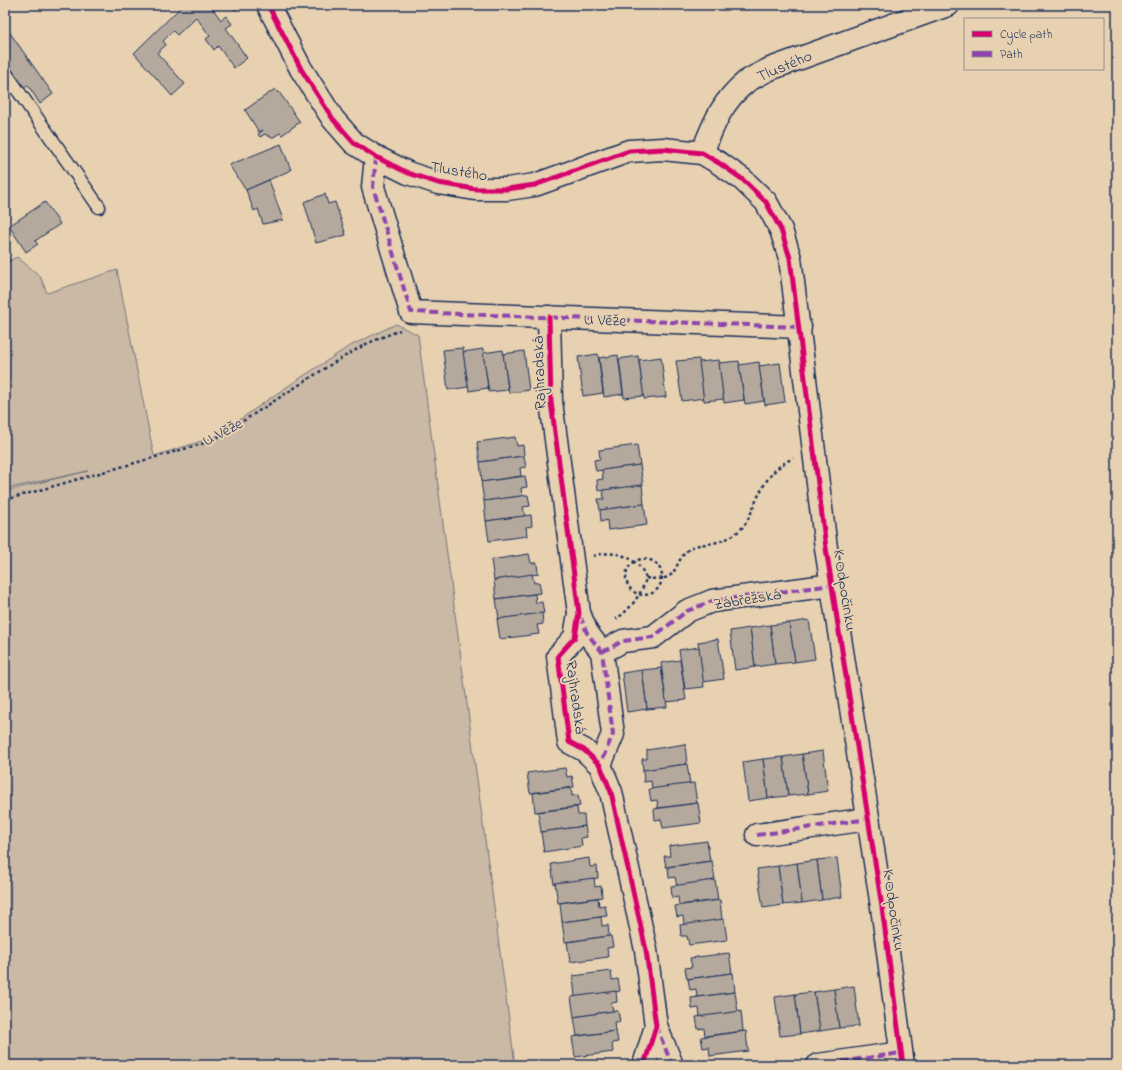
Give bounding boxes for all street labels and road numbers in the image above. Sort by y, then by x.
street label: Tlustého [754,45,816,89]
street label: Tlustého [428,156,489,188]
street label: U Věže [583,308,627,334]
street label: Rajhradská [527,335,553,410]
street label: U Věže [198,412,248,453]
street label: K Odpočinku [826,548,862,633]
street label: Zábřežská [712,583,783,617]
street label: Rajhradská [558,659,592,736]
street label: K Odpočinku [875,868,911,953]

